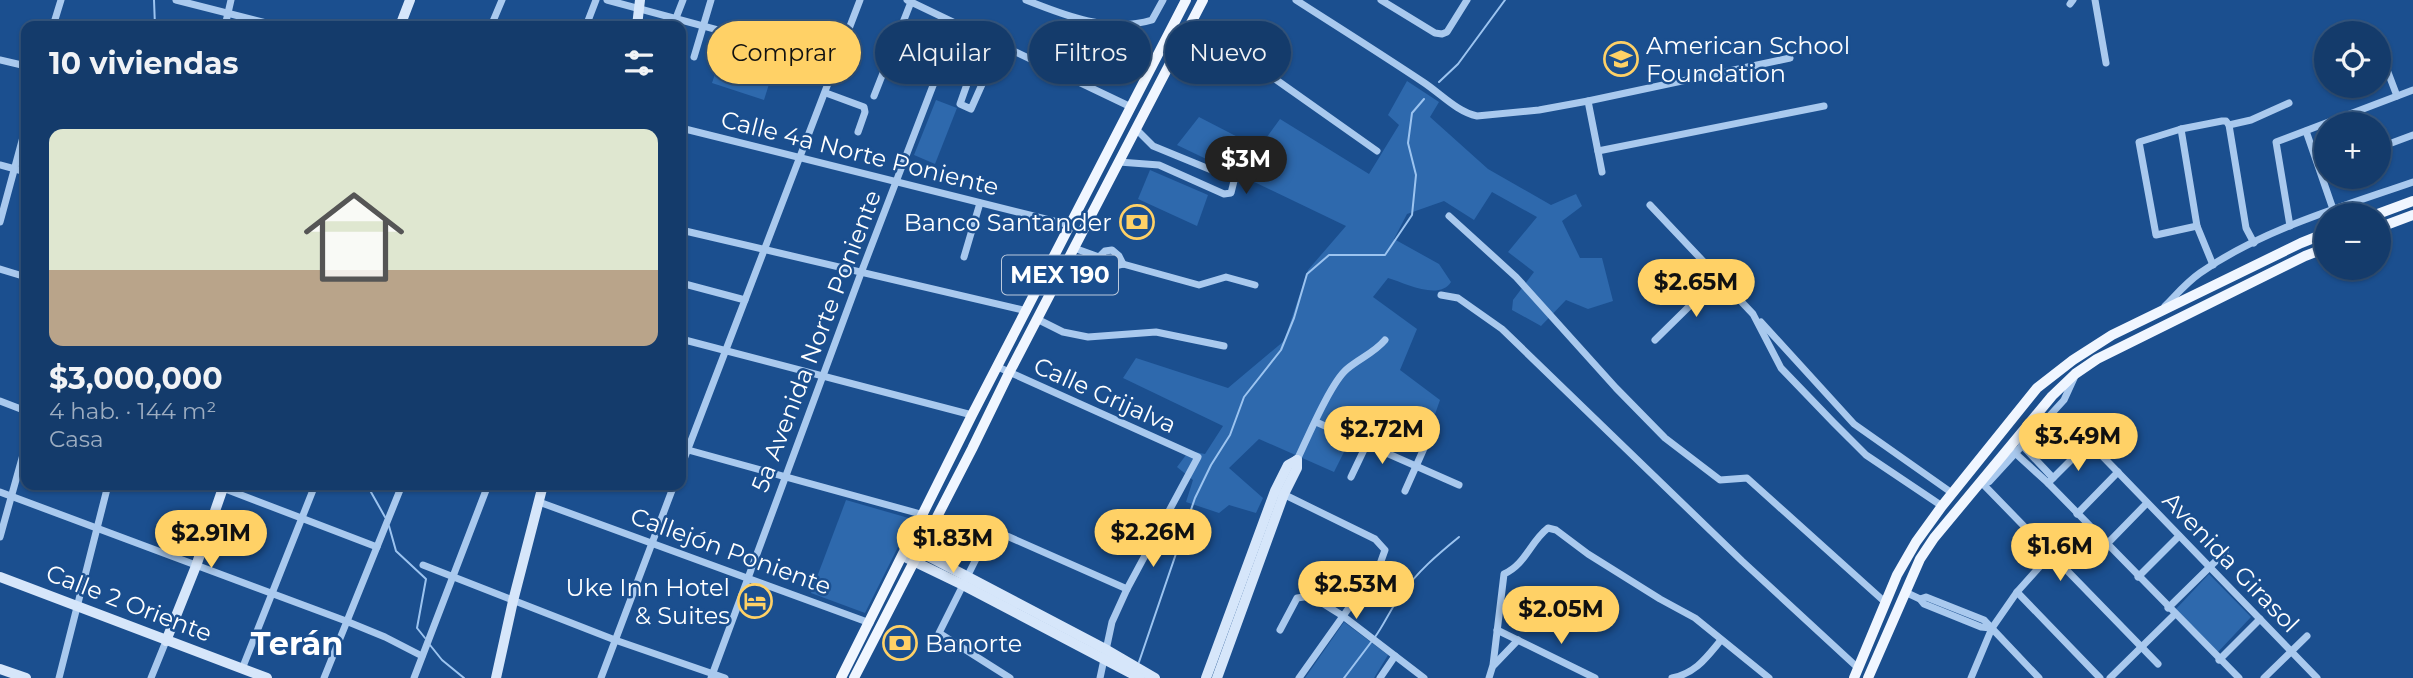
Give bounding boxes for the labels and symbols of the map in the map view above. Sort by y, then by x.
place label: American School Foundation [1646,31,1850,88]
school or university icon: American School Foundation [1602,40,1640,78]
street label: Calle 4a Norte Poniente [718,104,1002,202]
pin: $3M [1212,136,1280,196]
street label: 5a Avenida Norte Poniente [745,186,887,496]
bank icon: Banco Santander [1118,203,1156,241]
place label: Banco Santander [904,208,1112,237]
road number: MEX 190 [1002,256,1118,294]
pin: $2.65M [1639,260,1753,319]
street label: Calle Grijalva [1029,351,1181,439]
pin: $2.72M [1325,406,1439,466]
pin: $3.49M [2021,414,2135,473]
street label: Avenida Girasol [2157,486,2305,638]
street label: Callejón Poniente [627,501,835,601]
pin: $2.91M [154,510,268,570]
pin: $2.26M [1096,510,1210,569]
pin: $1.83M [896,516,1010,575]
pin: $1.6M [2011,524,2109,583]
street label: Calle 2 Oriente [42,558,216,648]
pin: $2.53M [1299,562,1413,621]
place label: Uke Inn Hotel & Suites [566,573,730,630]
hotel icon: Uke Inn Hotel & Suites [736,582,774,620]
pin: $2.05M [1504,586,1618,646]
district label: Terán [251,624,343,663]
bank icon: Banorte [881,624,919,662]
place label: Banorte [925,629,1022,658]

